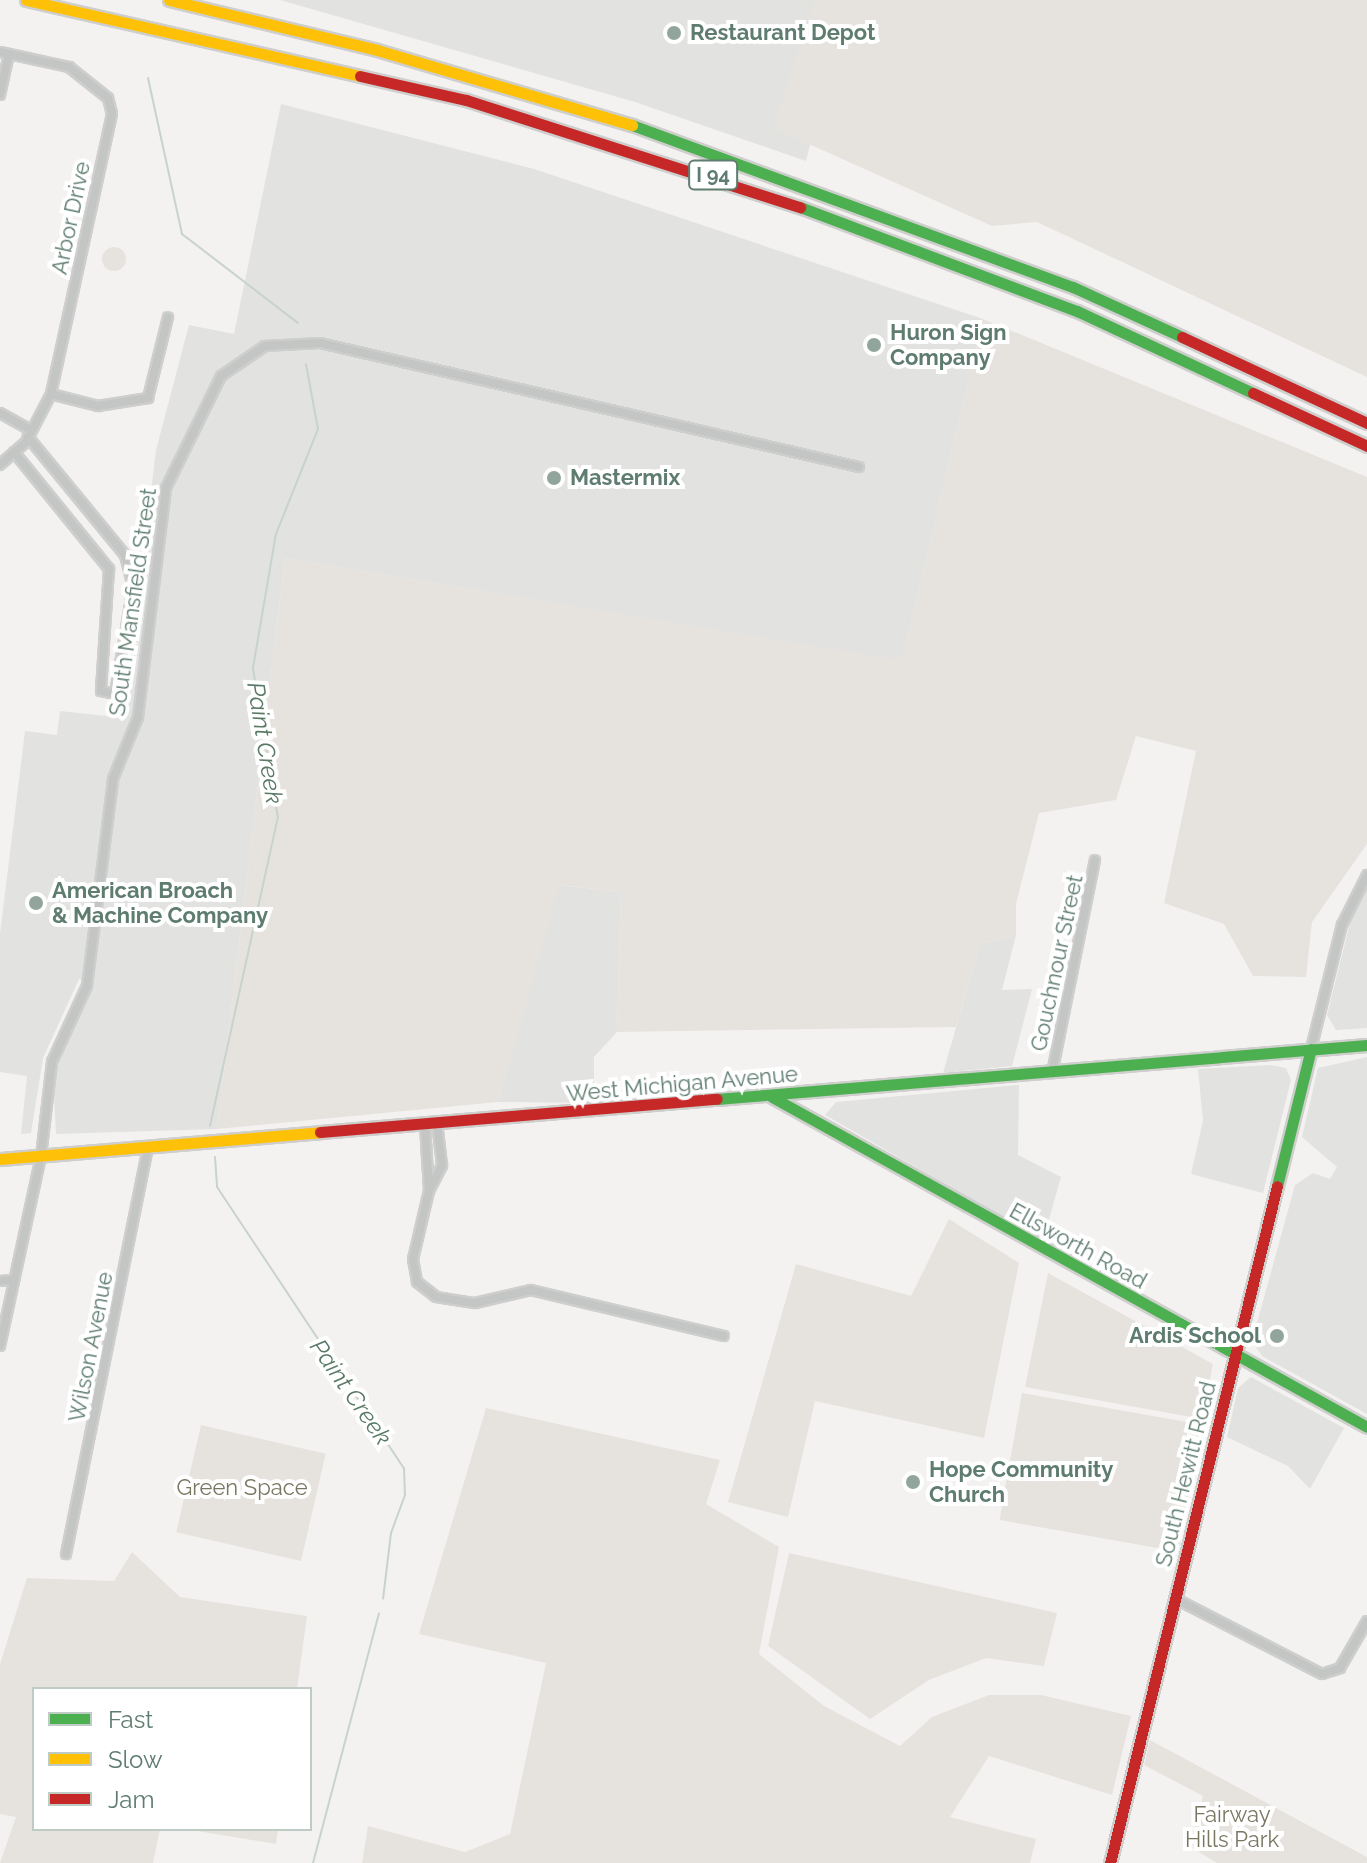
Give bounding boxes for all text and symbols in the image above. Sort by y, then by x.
place label: Restaurant Depot [690,20,875,46]
marker: Restaurant Depot [665,24,683,42]
street label: Arbor Drive [46,159,96,277]
road number: I 94 [687,159,739,191]
place label: Huron Sign Company [890,319,1007,370]
marker: Huron Sign Company [865,336,883,354]
place label: Mastermix [570,465,680,491]
marker: Mastermix [545,469,563,487]
street label: South Mansfield Street [104,486,162,718]
water label: Paint Creek [241,680,289,806]
street label: Gouchnour Street [1025,872,1089,1054]
place label: American Broach & Machine Company [52,877,268,928]
marker: American Broach & Machine Company [27,894,45,912]
street label: West Michigan Avenue [565,1061,799,1107]
street label: Ellsworth Road [1005,1197,1151,1295]
street label: Wilson Avenue [63,1269,119,1425]
place label: Ardis School [1129,1323,1261,1349]
marker: Ardis School [1268,1327,1286,1345]
water label: Paint Creek [304,1333,398,1451]
street label: South Hewitt Road [1150,1379,1222,1569]
place label: Hope Community Church [929,1456,1113,1508]
marker: Hope Community Church [904,1473,922,1491]
park label: Green Space [176,1475,308,1501]
legend [32,1687,312,1831]
text: Fast [108,1705,153,1734]
text: Slow [108,1745,162,1774]
text: Jam [108,1785,154,1814]
park label: Fairway Hills Park [1185,1801,1279,1852]

